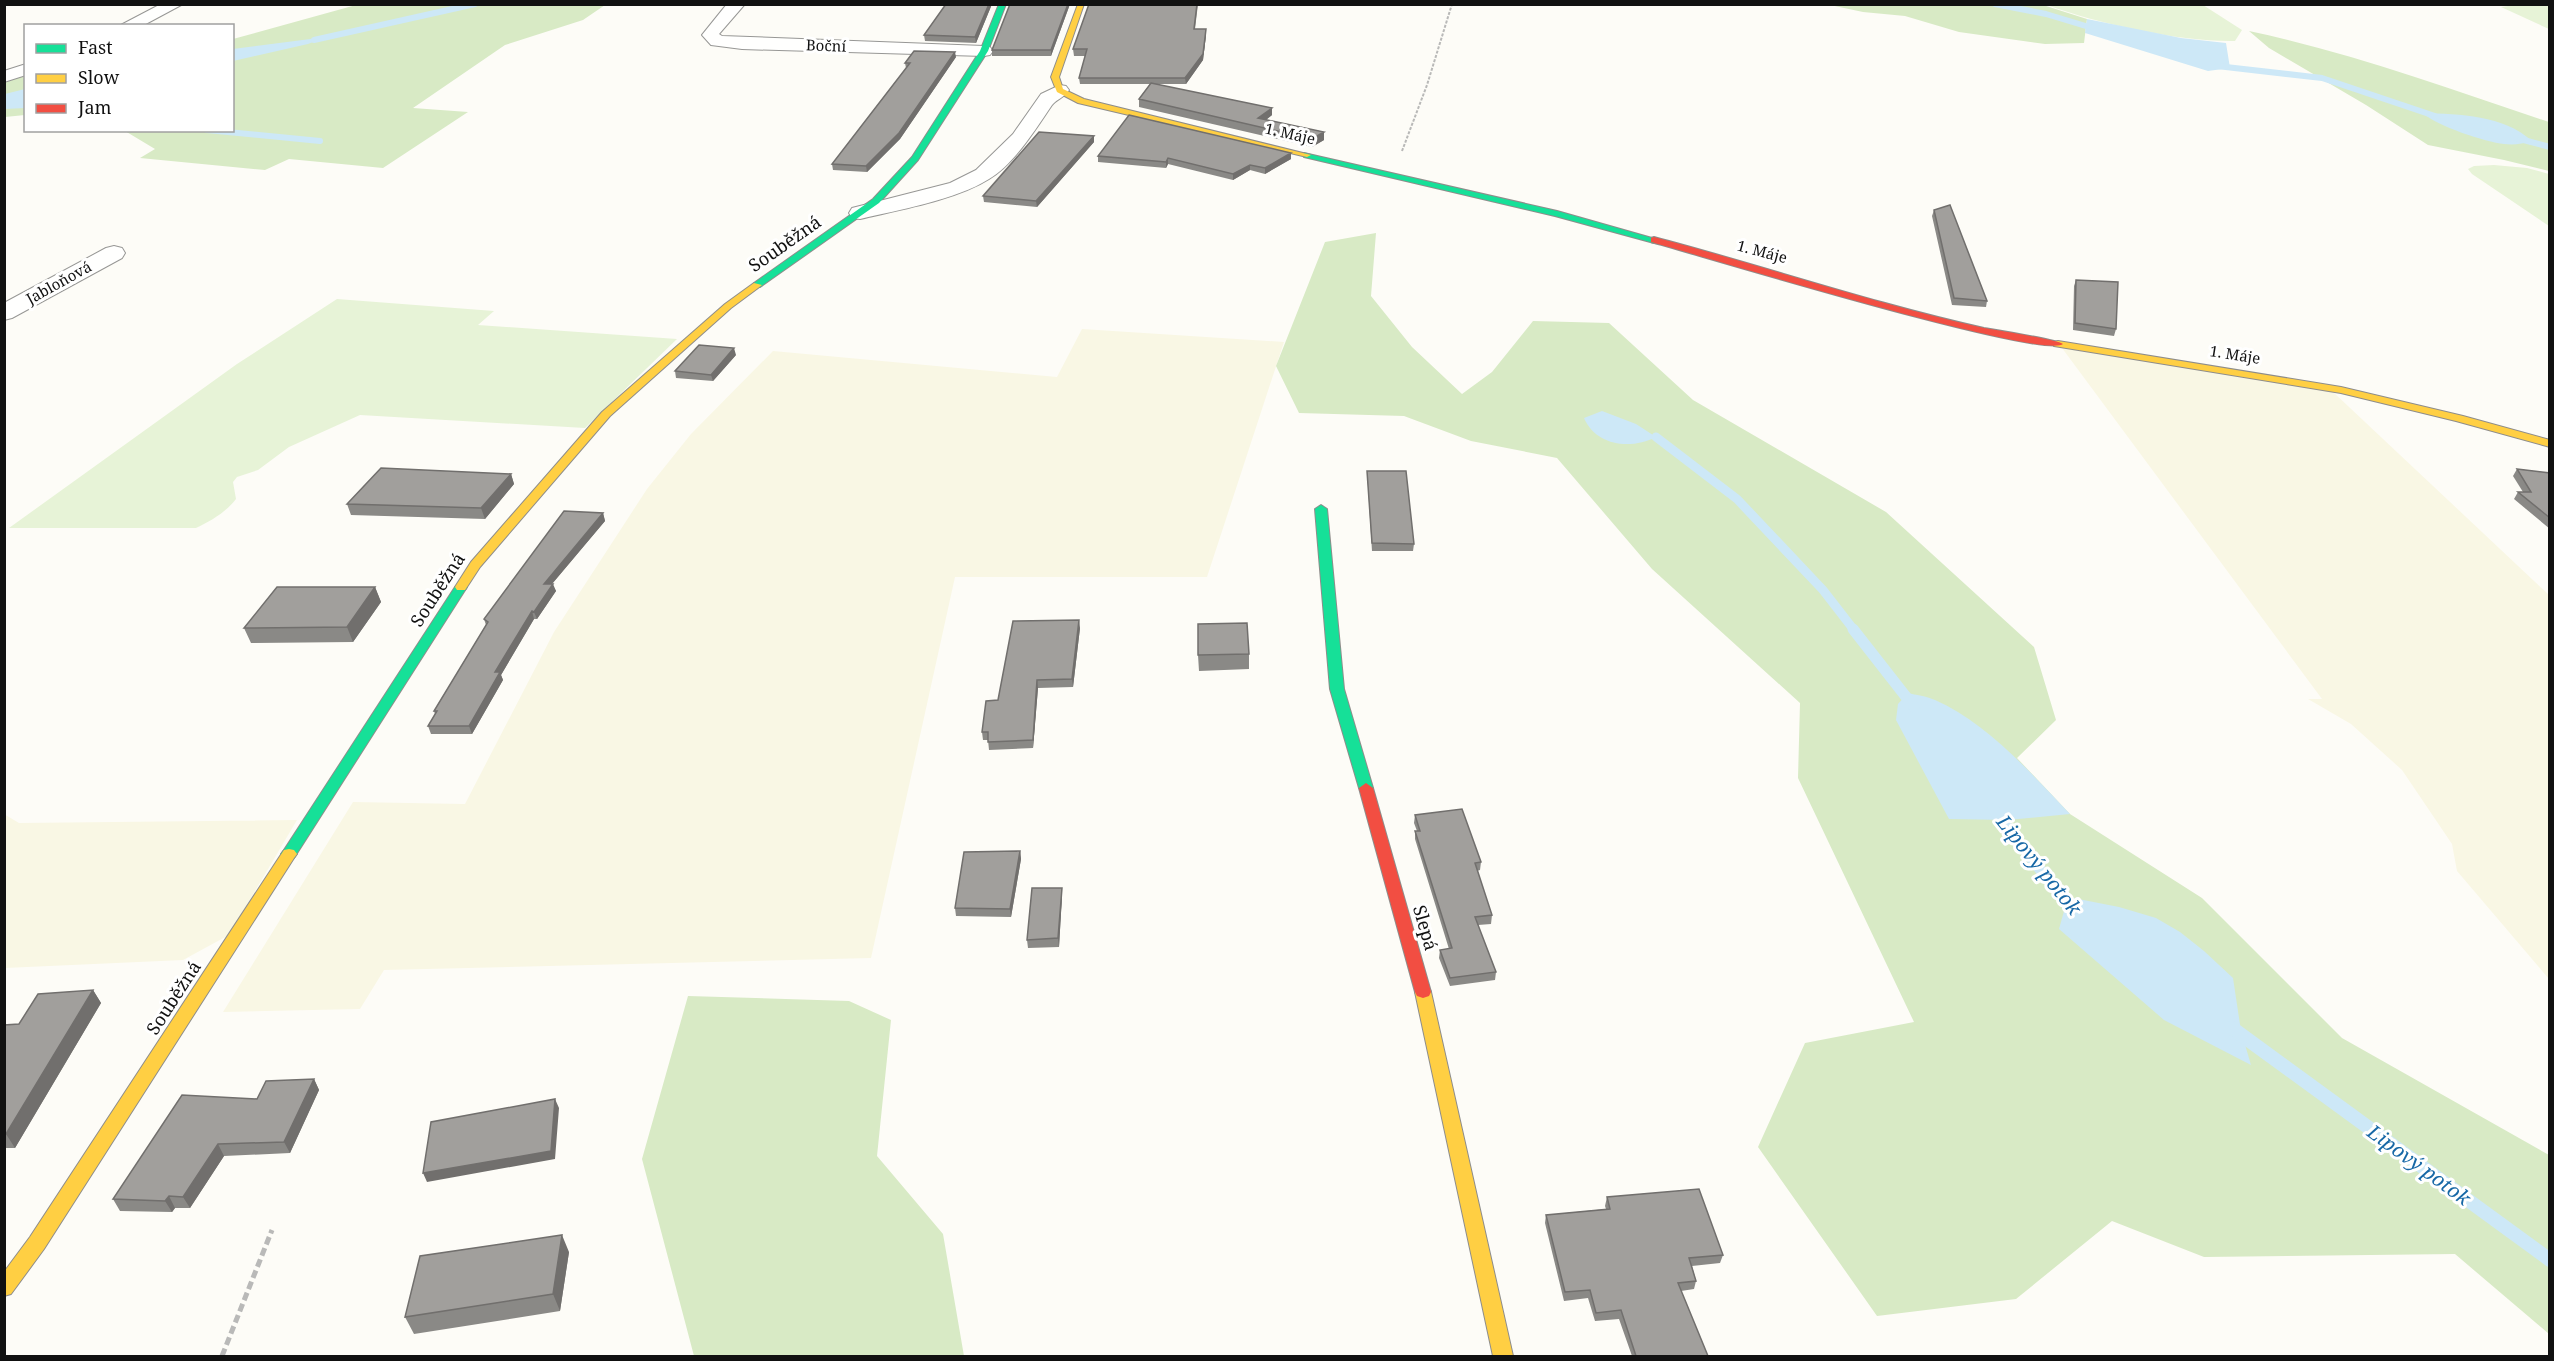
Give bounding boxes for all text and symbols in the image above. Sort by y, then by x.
legend [24,24,234,132]
street label: Boční [806,34,847,56]
text: Fast [78,35,113,59]
text: Slow [78,65,120,89]
text: Jam [77,95,112,119]
street label: 1. Máje [1263,118,1317,149]
street label: Souběžná [743,209,825,277]
street label: 1. Máje [1735,235,1790,267]
street label: Jabloňová [21,256,95,309]
street label: 1. Máje [2208,340,2262,368]
street label: Souběžná [404,548,470,631]
water label: Lipový potok [1990,808,2088,921]
street label: Slepá [1408,902,1444,953]
street label: Souběžná [140,956,206,1039]
water label: Lipový potok [2361,1117,2477,1212]

